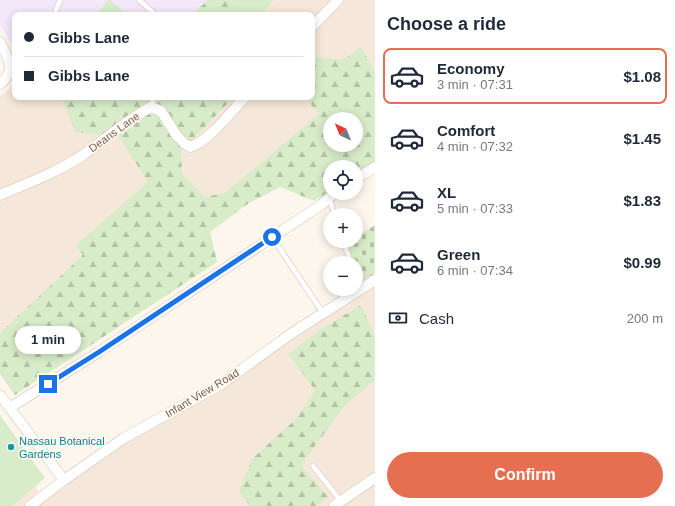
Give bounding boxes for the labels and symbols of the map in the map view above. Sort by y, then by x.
street label: Deans Lane [86,110,142,154]
north arrow [323,112,363,152]
route start [263,228,281,246]
callout: 1 min [15,326,81,354]
street label: Infant View Road [163,366,241,420]
route end [39,375,57,393]
place label: Nassau Botanical Gardens [19,435,105,460]
marker: Nassau Botanical Gardens [6,442,16,452]

